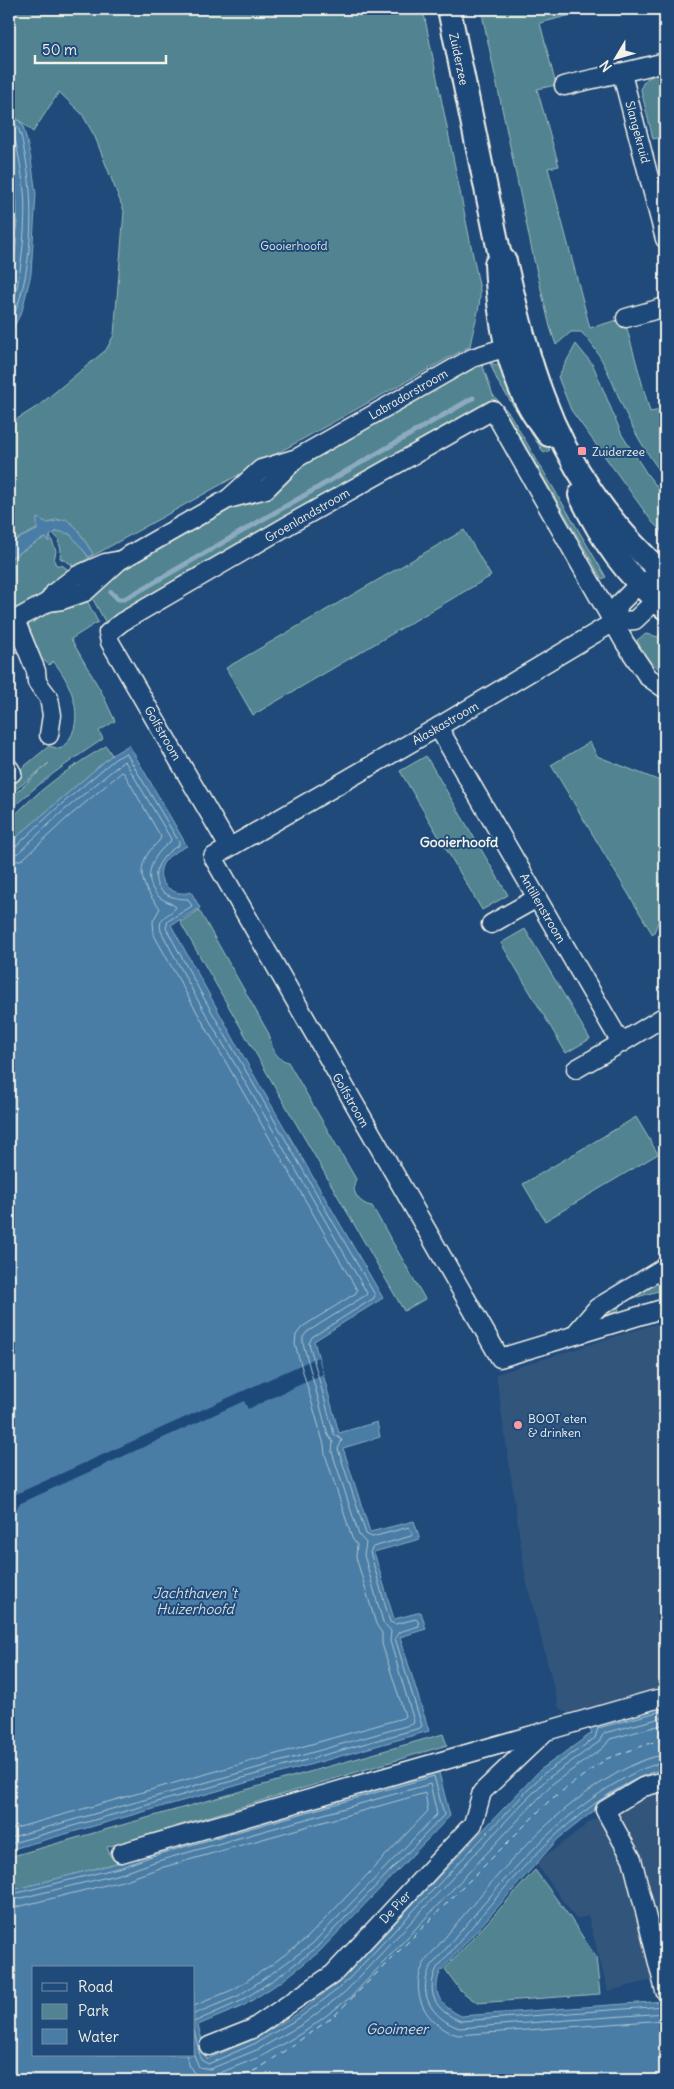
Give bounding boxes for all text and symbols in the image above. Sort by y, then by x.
street label: Zuiderzee [446,31,472,87]
scale bar [35,32,166,64]
north arrow [592,32,642,82]
text: 50 m [42,40,77,59]
text: N [596,57,616,75]
street label: Slangekruid [622,99,654,165]
park label: Gooierhoofd [260,238,328,253]
street label: Labradorstroom [366,365,450,423]
place label: Zuiderzee [592,444,645,459]
marker: Zuiderzee [576,445,588,457]
street label: Groenlandstroom [262,484,352,545]
street label: Alaskastroom [409,698,481,748]
street label: Golfstroom [141,703,185,763]
district label: Gooierhoofd [420,833,499,851]
street label: Antillenstroom [517,870,569,946]
street label: Golfstroom [329,1070,373,1130]
place label: BOOT eten & drinken [528,1411,587,1440]
marker: BOOT eten & drinken [512,1419,524,1431]
water label: Jachthaven 't Huizerhoofd [153,1584,239,1618]
street label: De Pier [376,1888,414,1926]
legend [32,1966,195,2056]
text: Road [78,1977,113,1996]
text: Park [78,2001,109,2020]
water label: Gooimeer [366,2020,430,2038]
text: Water [78,2027,119,2046]

